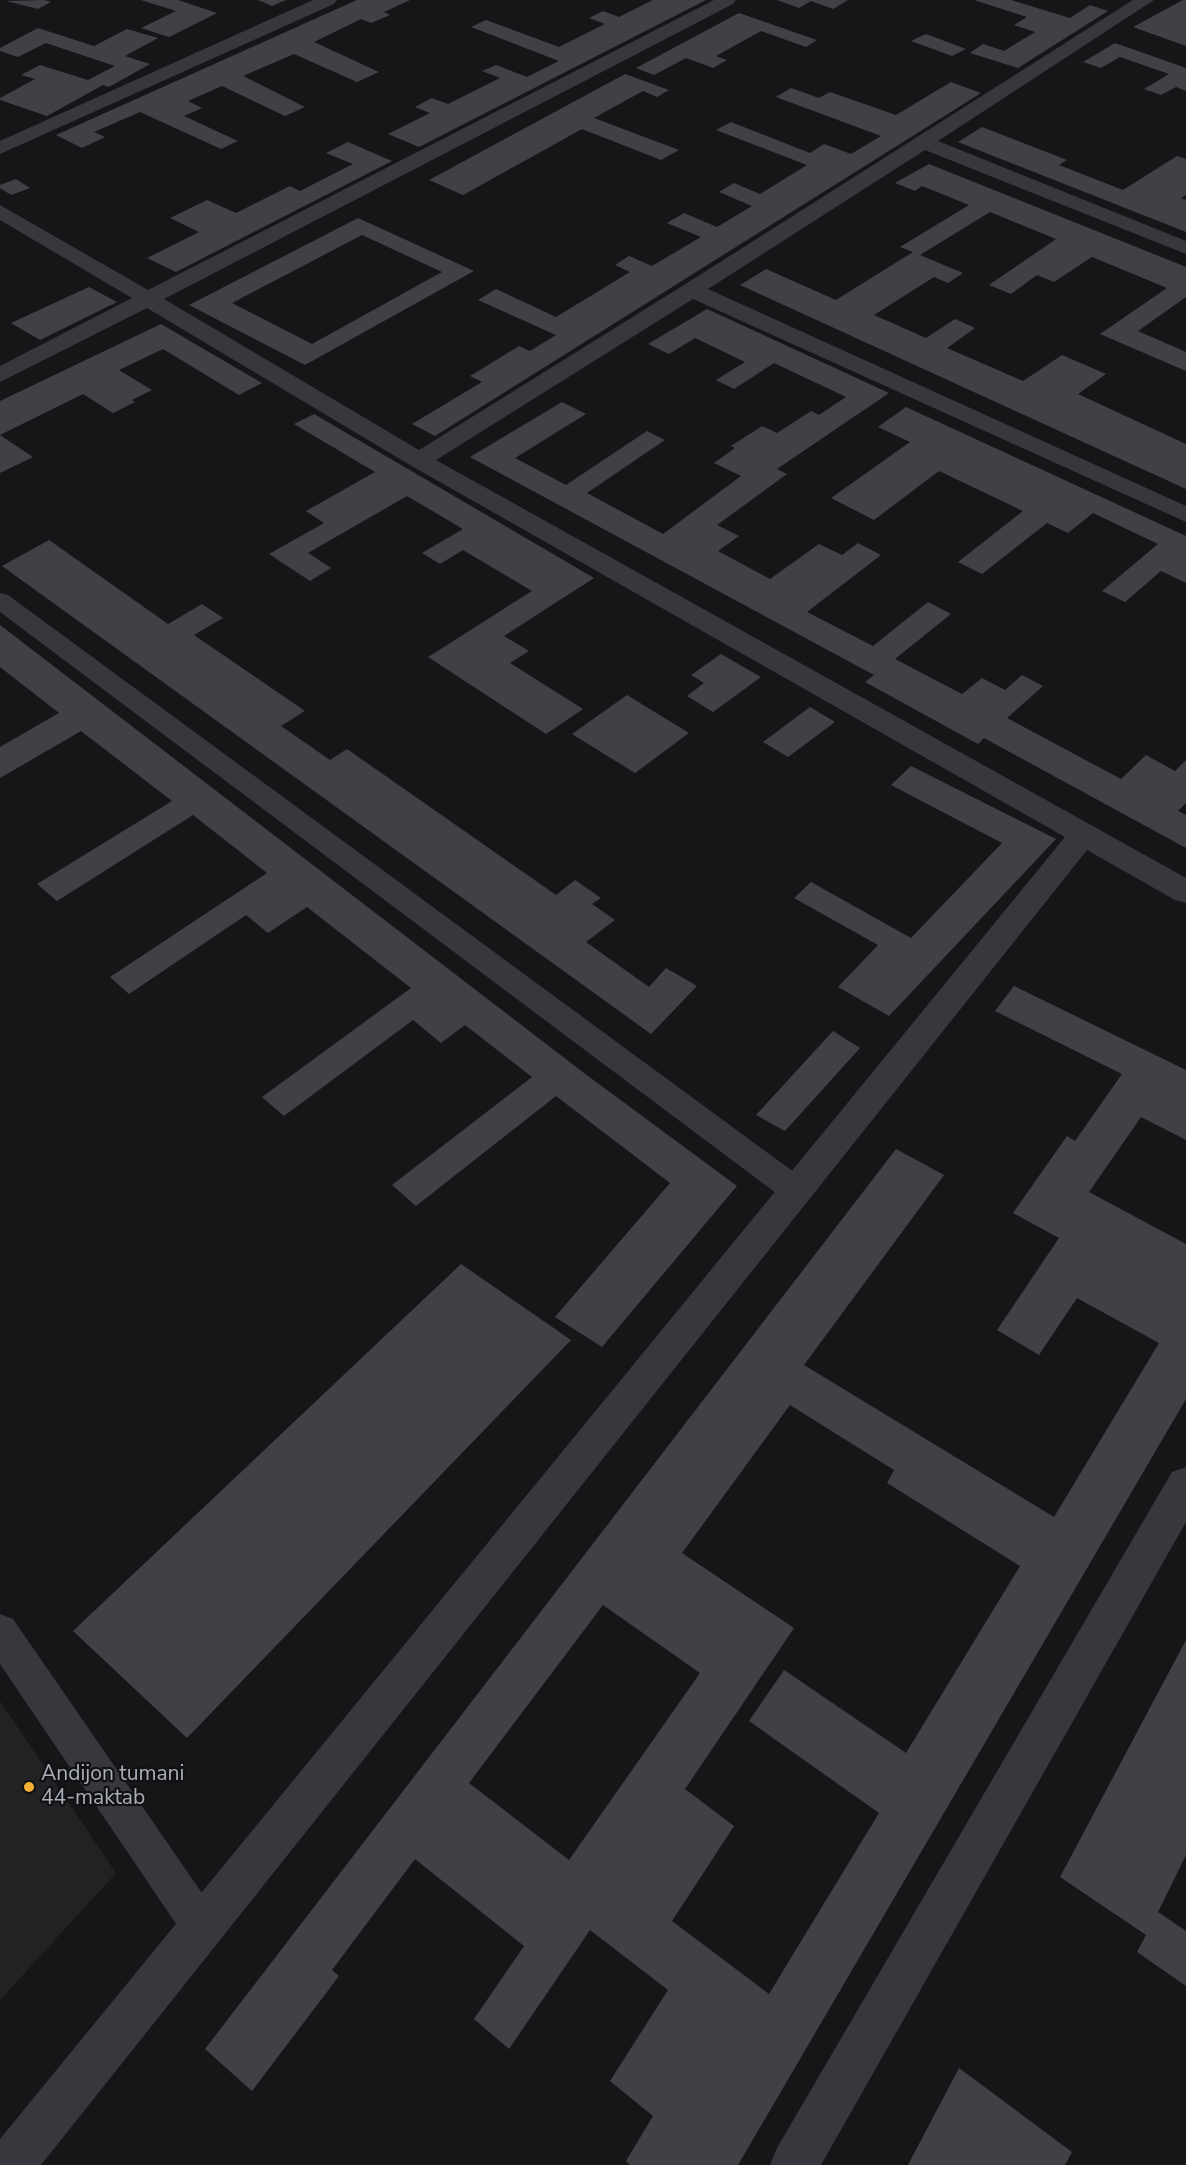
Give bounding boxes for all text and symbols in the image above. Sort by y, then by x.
place label: Andijon tumani 44-maktab [41,1762,184,1812]
marker: Andijon tumani 44-maktab [22,1780,36,1794]

